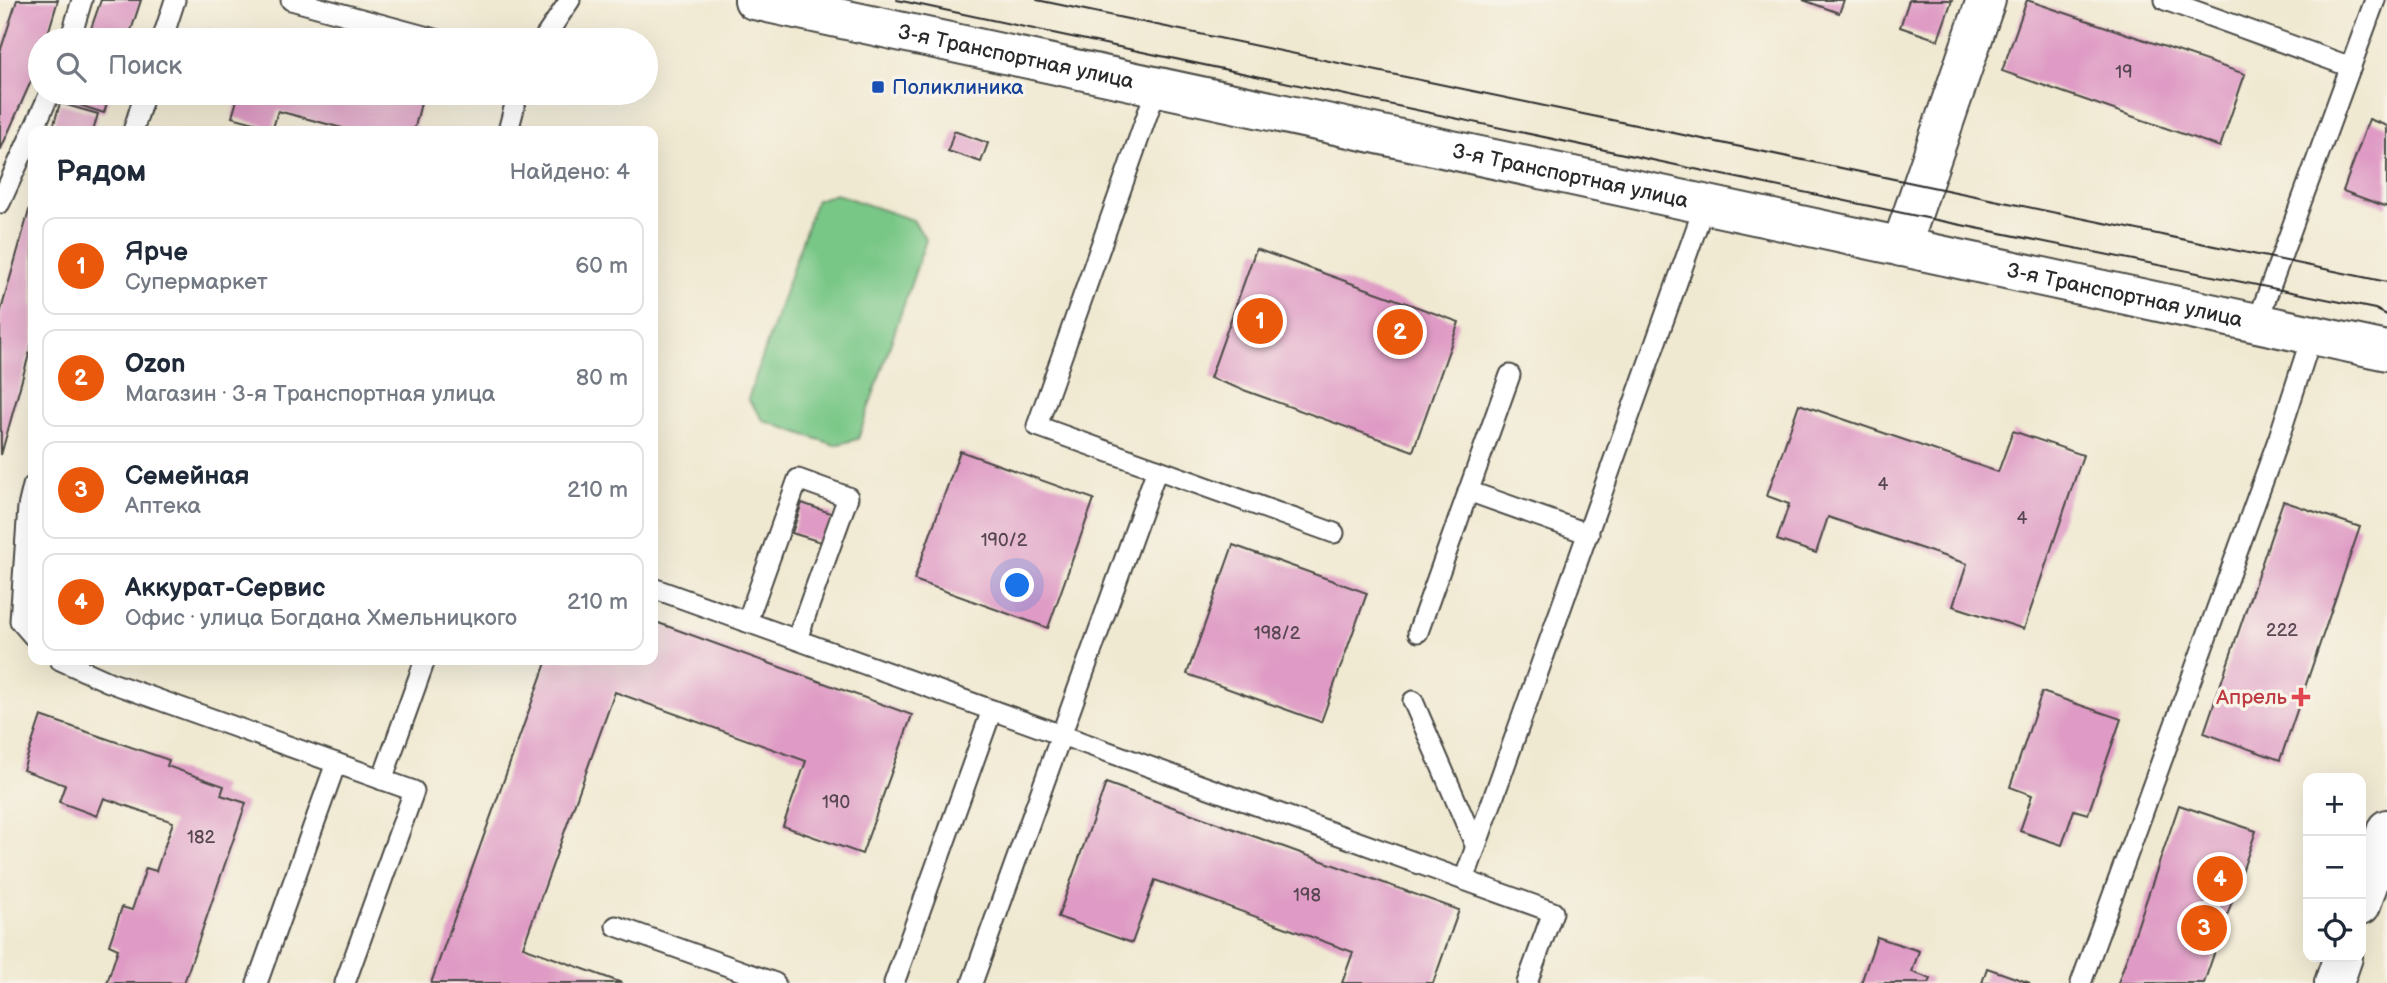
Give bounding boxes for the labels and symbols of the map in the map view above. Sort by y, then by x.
street label: 3-я Транспортная улица [896,19,1137,94]
house number: 19 [2115,62,2133,83]
place label: Поликлиника [892,75,1024,100]
marker: Поликлиника [870,79,886,95]
street label: 3-я Транспортная улица [1450,138,1691,214]
street label: 3-я Транспортная улица [2004,258,2245,333]
pin: 1 [1237,295,1283,347]
pin: 2 [1377,306,1423,358]
house number: 4 [1878,474,1889,495]
house number: 4 [2017,508,2028,529]
house number: 190/2 [981,530,1028,551]
your location [1000,568,1034,602]
house number: 222 [2266,620,2298,641]
house number: 198/2 [1254,623,1301,644]
place label: Апрель [2215,685,2288,710]
marker: Апрель [2293,689,2309,705]
house number: 190 [822,792,850,813]
house number: 182 [187,827,215,848]
pin: 4 [2197,853,2243,905]
house number: 198 [1293,885,1321,906]
pin: 3 [2181,902,2227,954]

